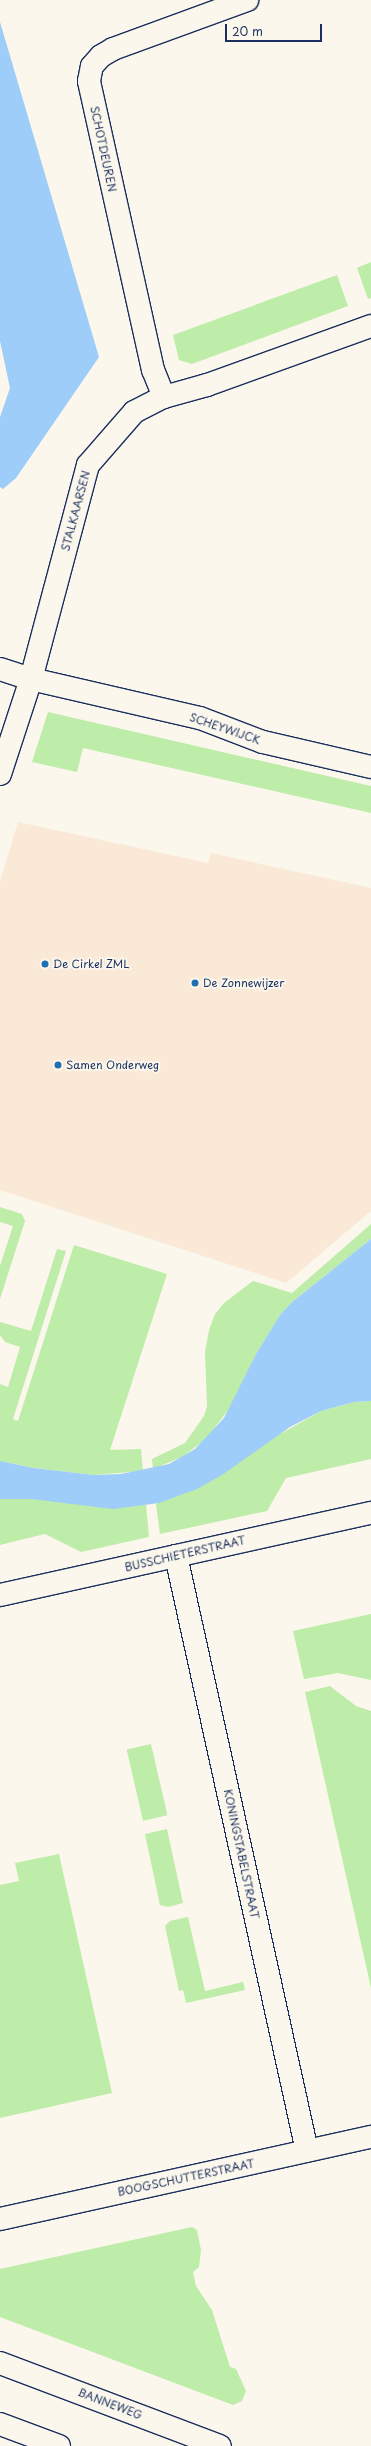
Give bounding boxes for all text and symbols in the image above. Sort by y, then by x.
scale bar [227,16,324,42]
text: 20 m [232,22,263,40]
street label: SCHOTDEUREN [87,105,119,193]
street label: STALKAARSEN [59,469,93,553]
street label: SCHEYWIJCK [188,711,262,747]
place label: De Cirkel ZML [53,957,130,971]
marker: De Cirkel ZML [40,959,50,969]
place label: De Zonnewijzer [203,976,284,990]
marker: De Zonnewijzer [190,978,200,988]
place label: Samen Onderweg [66,1058,159,1072]
marker: Samen Onderweg [53,1060,63,1070]
street label: BUSSCHIETERSTRAAT [123,1534,247,1574]
street label: KONINGSTABELSTRAAT [221,1788,261,1920]
street label: BOOGSCHUTTERSTRAAT [116,2157,256,2199]
street label: BANNEWEG [76,2386,144,2422]

